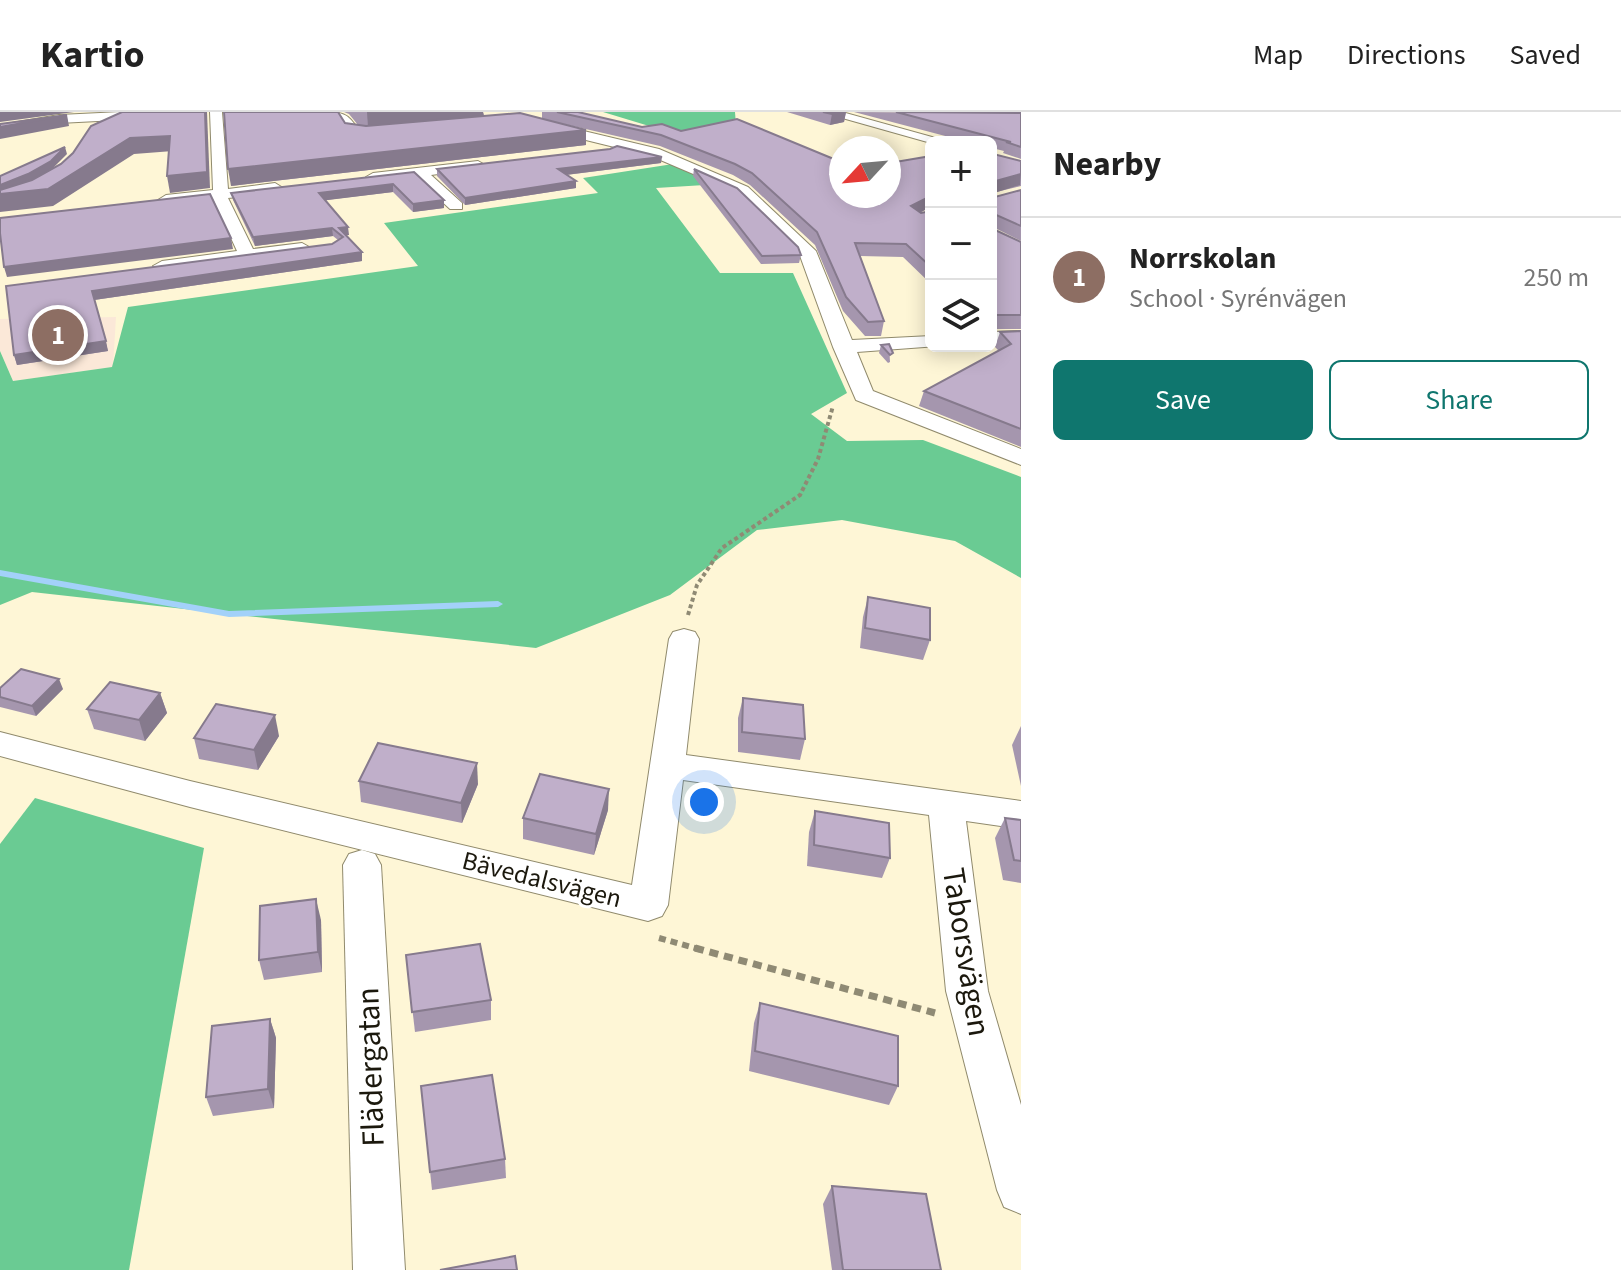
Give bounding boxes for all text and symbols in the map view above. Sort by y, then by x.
text: Kartio [40,28,145,82]
text: Map [1253,35,1303,75]
text: Directions [1347,35,1466,75]
text: Saved [1510,35,1581,75]
north arrow [829,136,901,208]
map controls [925,136,997,352]
button: + [925,136,997,208]
text: Nearby [1053,140,1161,189]
button: − [925,208,997,280]
text: Norrskolan [1129,237,1276,280]
text: 1 [1072,259,1086,296]
text: 250 m [1523,259,1589,296]
button: layers [925,280,997,352]
text: School · Syrénvägen [1129,280,1347,317]
pin: 1 [32,305,84,365]
button: Save [1053,360,1313,440]
button: Share [1329,360,1589,440]
your location [684,782,724,822]
street label: Bävedalsvägen [458,842,625,917]
street label: Taborsvägen [930,865,1002,1040]
street label: Flädergatan [345,986,397,1148]

